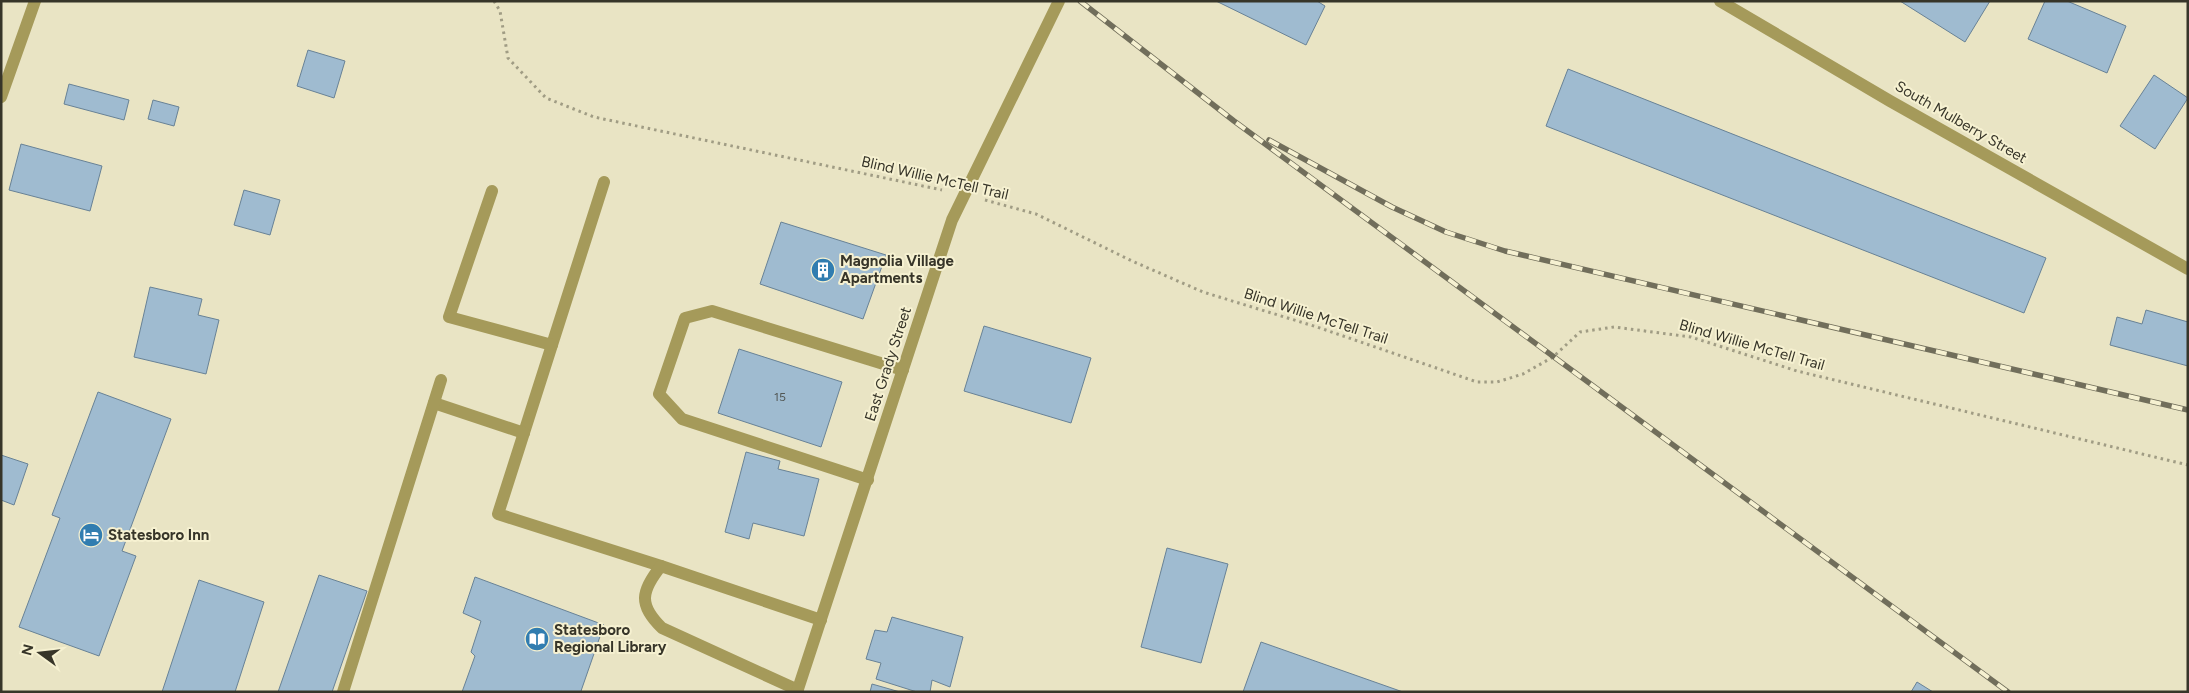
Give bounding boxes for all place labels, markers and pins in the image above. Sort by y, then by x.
place label: Magnolia Village Apartments [840,252,954,287]
building icon: Magnolia Village Apartments [810,257,836,283]
hotel icon: Statesboro Inn [78,522,104,548]
place label: Statesboro Inn [108,526,209,544]
place label: Statesboro Regional Library [554,621,667,656]
library icon: Statesboro Regional Library [524,626,550,652]

